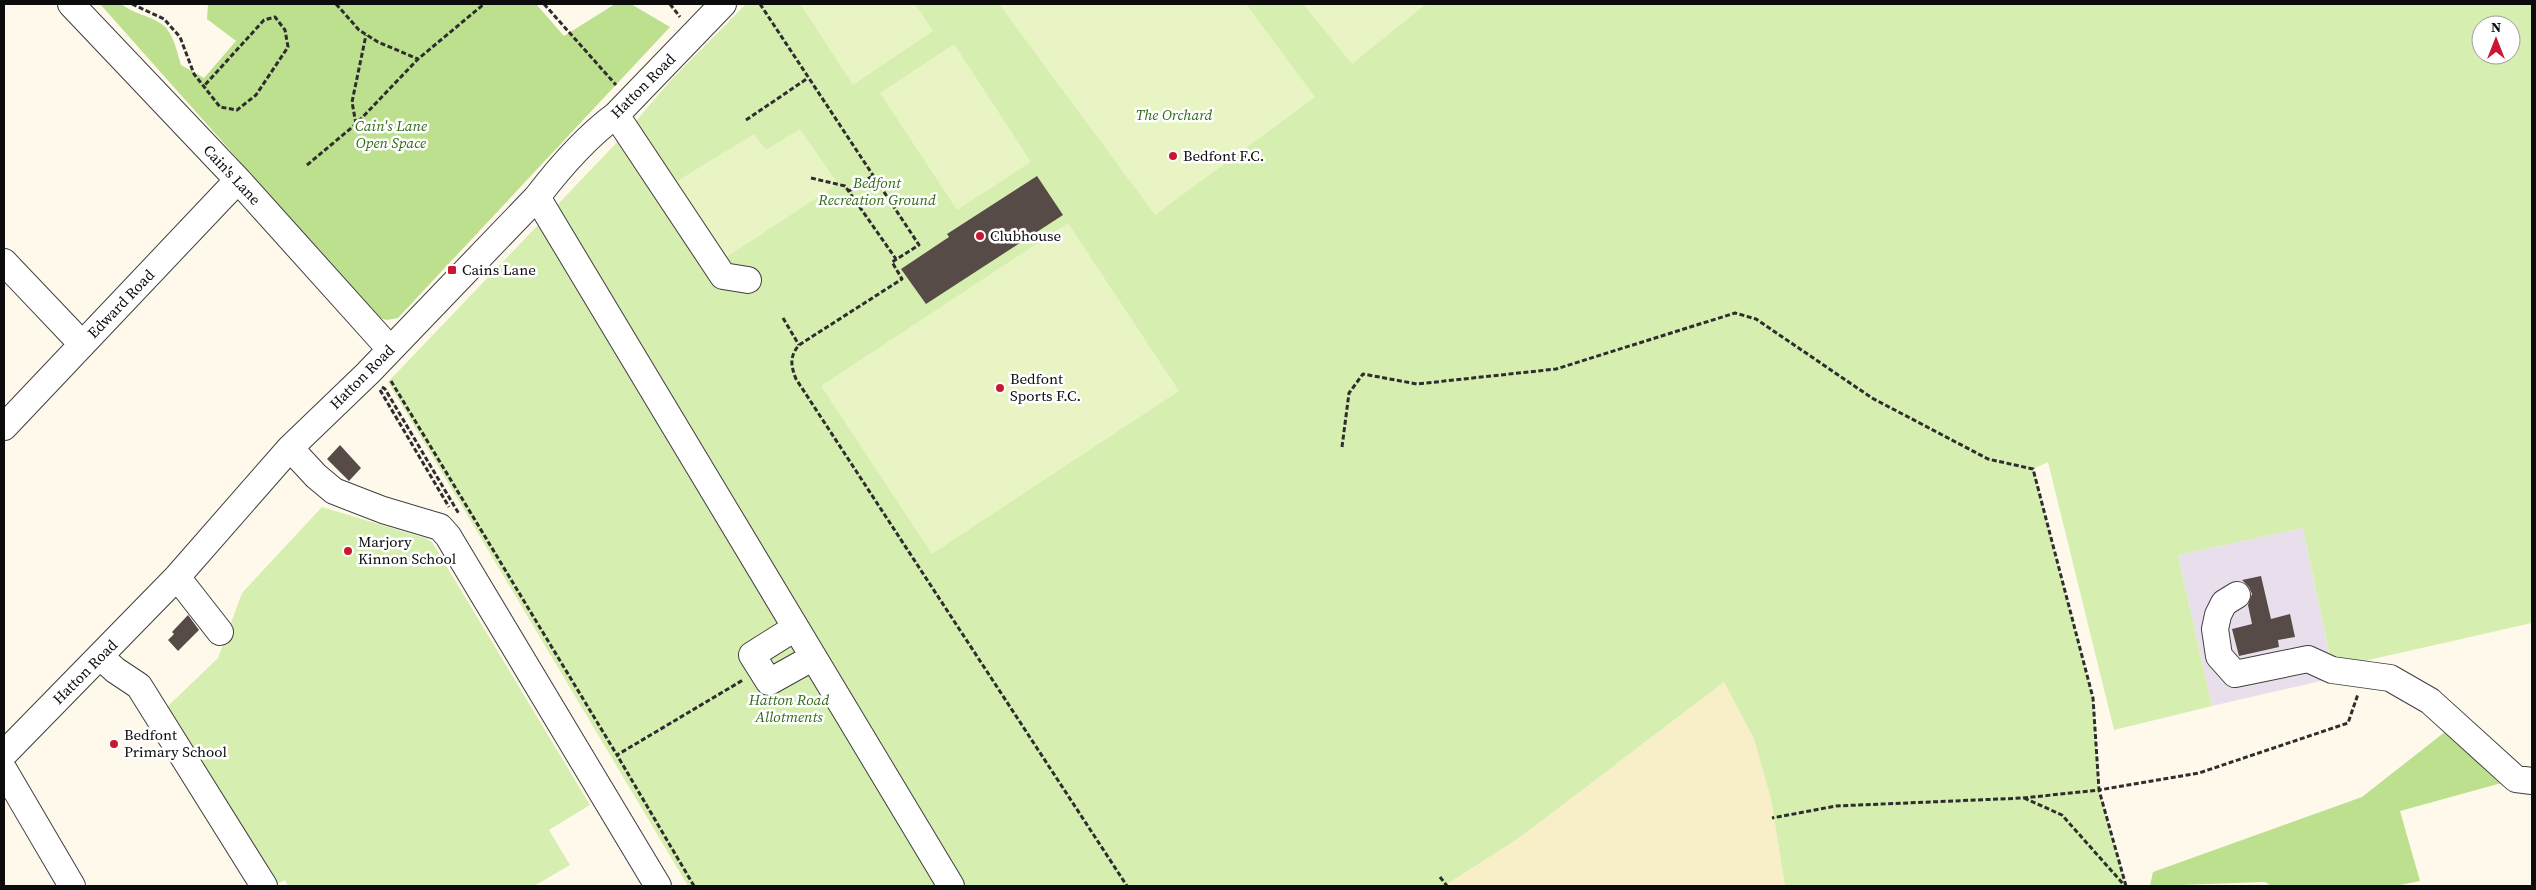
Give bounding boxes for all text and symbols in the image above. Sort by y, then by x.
north arrow [2471,15,2521,65]
text: N [2491,17,2501,37]
street label: Hatton Road [606,48,680,123]
park label: The Orchard [1136,104,1213,125]
park label: Cain's Lane Open Space [355,115,427,153]
street label: Cain's Lane [199,140,266,210]
place label: Bedfont F.C. [1183,145,1264,166]
marker: Bedfont F.C. [1167,150,1179,162]
park label: Bedfont Recreation Ground [817,172,936,210]
place label: Clubhouse [990,225,1061,246]
marker: Clubhouse [974,230,986,242]
place label: Cains Lane [462,259,536,280]
street label: Edward Road [82,264,159,343]
marker: Cains Lane [446,264,458,276]
street label: Hatton Road [325,339,399,414]
place label: Bedfont Sports F.C. [1010,368,1081,406]
marker: Bedfont Sports F.C. [994,382,1006,394]
place label: Marjory Kinnon School [358,531,457,569]
marker: Marjory Kinnon School [342,545,354,557]
street label: Hatton Road [48,634,122,709]
park label: Hatton Road Allotments [748,689,829,727]
place label: Bedfont Primary School [124,724,227,762]
marker: Bedfont Primary School [108,738,120,750]

